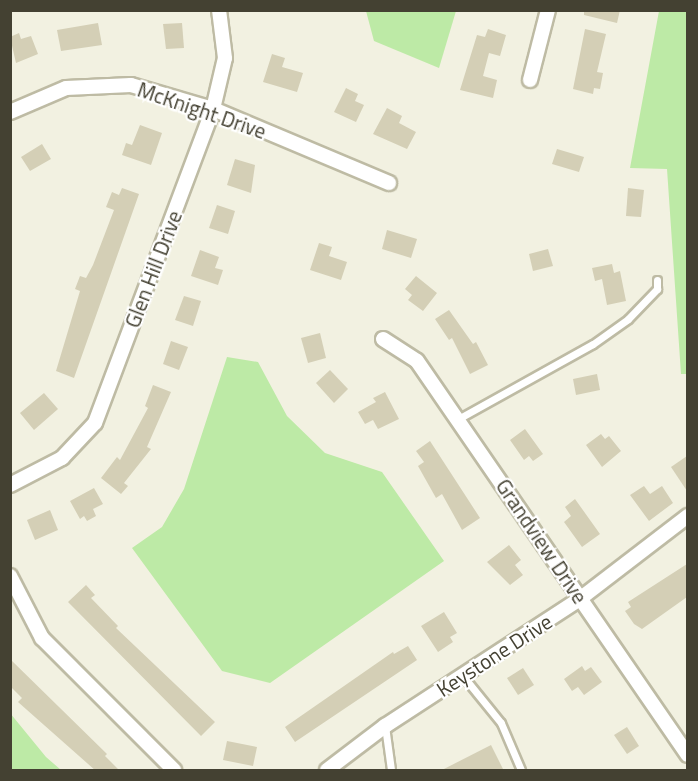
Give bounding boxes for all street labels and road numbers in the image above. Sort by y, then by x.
street label: McKnight Drive [134,76,270,144]
street label: Glen Hill Drive [119,207,187,331]
street label: Grandview Drive [491,474,593,608]
street label: Keystone Drive [431,608,557,702]

